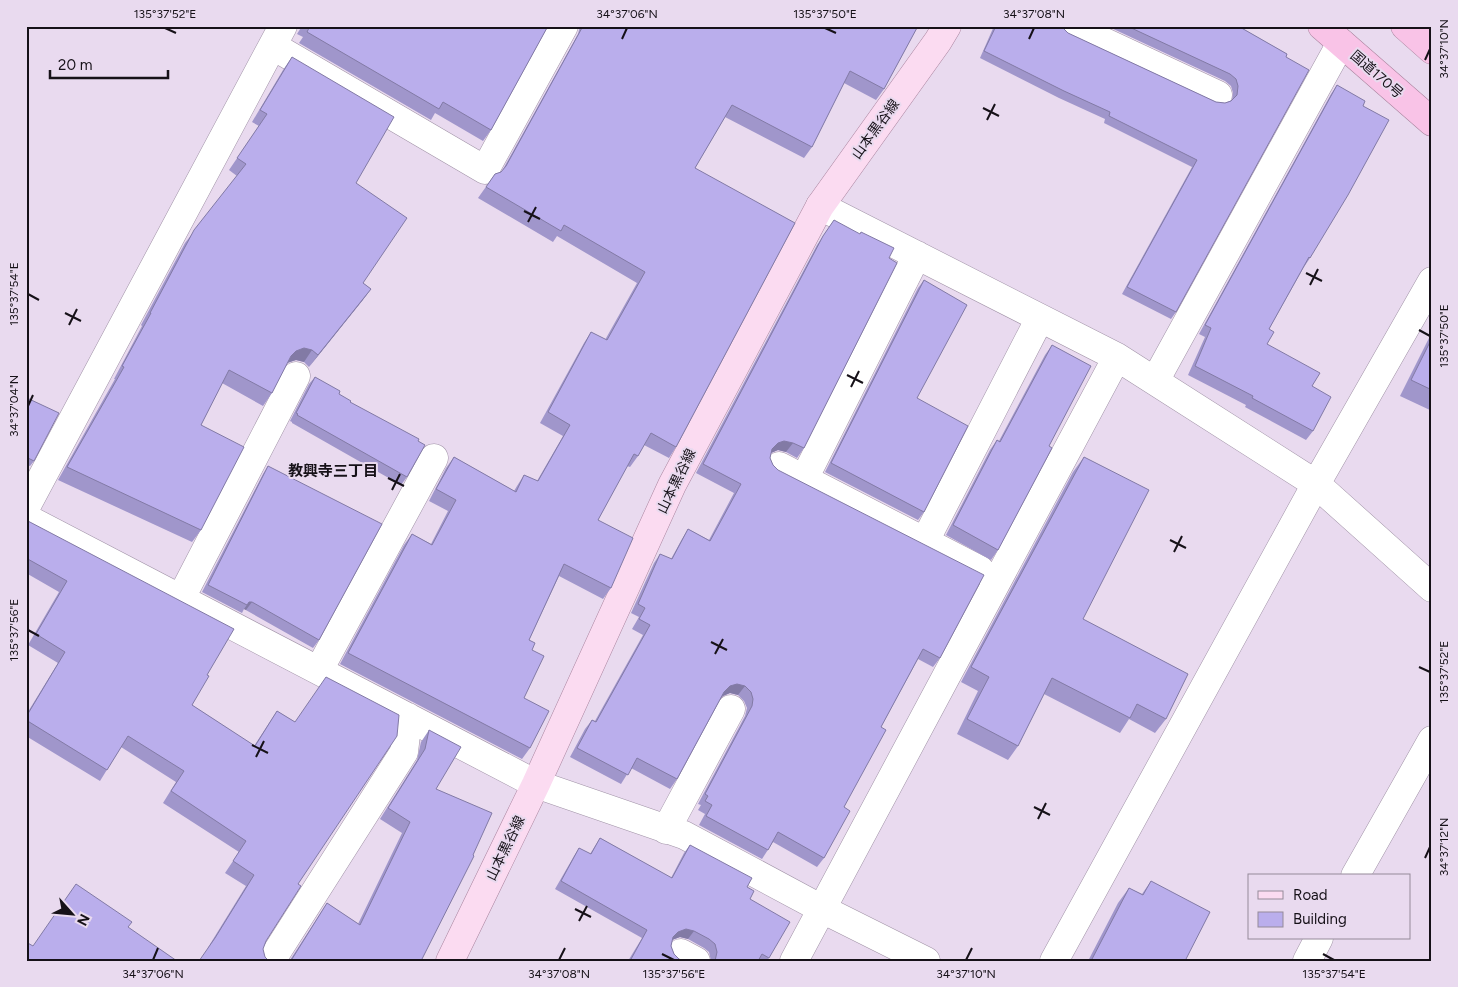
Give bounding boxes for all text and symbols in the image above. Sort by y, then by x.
text: 135°37'52"E [134,7,196,21]
text: 34°37'06"N [596,7,658,21]
text: 135°37'50"E [793,7,857,21]
text: 34°37'08"N [1003,7,1065,21]
text: 34°37'10"N [1437,19,1451,79]
street label: 国道170号 [1347,47,1407,102]
scale bar [50,48,168,80]
text: 20 m [58,56,92,74]
street label: 山本黒谷線 [848,96,903,163]
text: 135°37'54"E [7,262,21,326]
text: 135°37'50"E [1437,304,1451,368]
text: 34°37'04"N [7,375,21,437]
street label: 山本黒谷線 [653,446,699,516]
district label: 教興寺三丁目 [288,462,378,480]
text: 135°37'56"E [7,599,21,661]
text: 135°37'52"E [1437,641,1451,703]
street label: 山本黒谷線 [482,813,528,883]
text: 34°37'12"N [1437,818,1451,876]
legend [1248,874,1410,940]
text: Road [1293,886,1328,904]
north arrow [48,890,98,940]
text: Building [1293,910,1347,928]
text: N [73,911,93,928]
text: 34°37'06"N [122,967,184,981]
text: 34°37'08"N [528,967,590,981]
text: 135°37'56"E [643,967,705,981]
text: 34°37'10"N [936,967,996,981]
text: 135°37'54"E [1302,967,1366,981]

